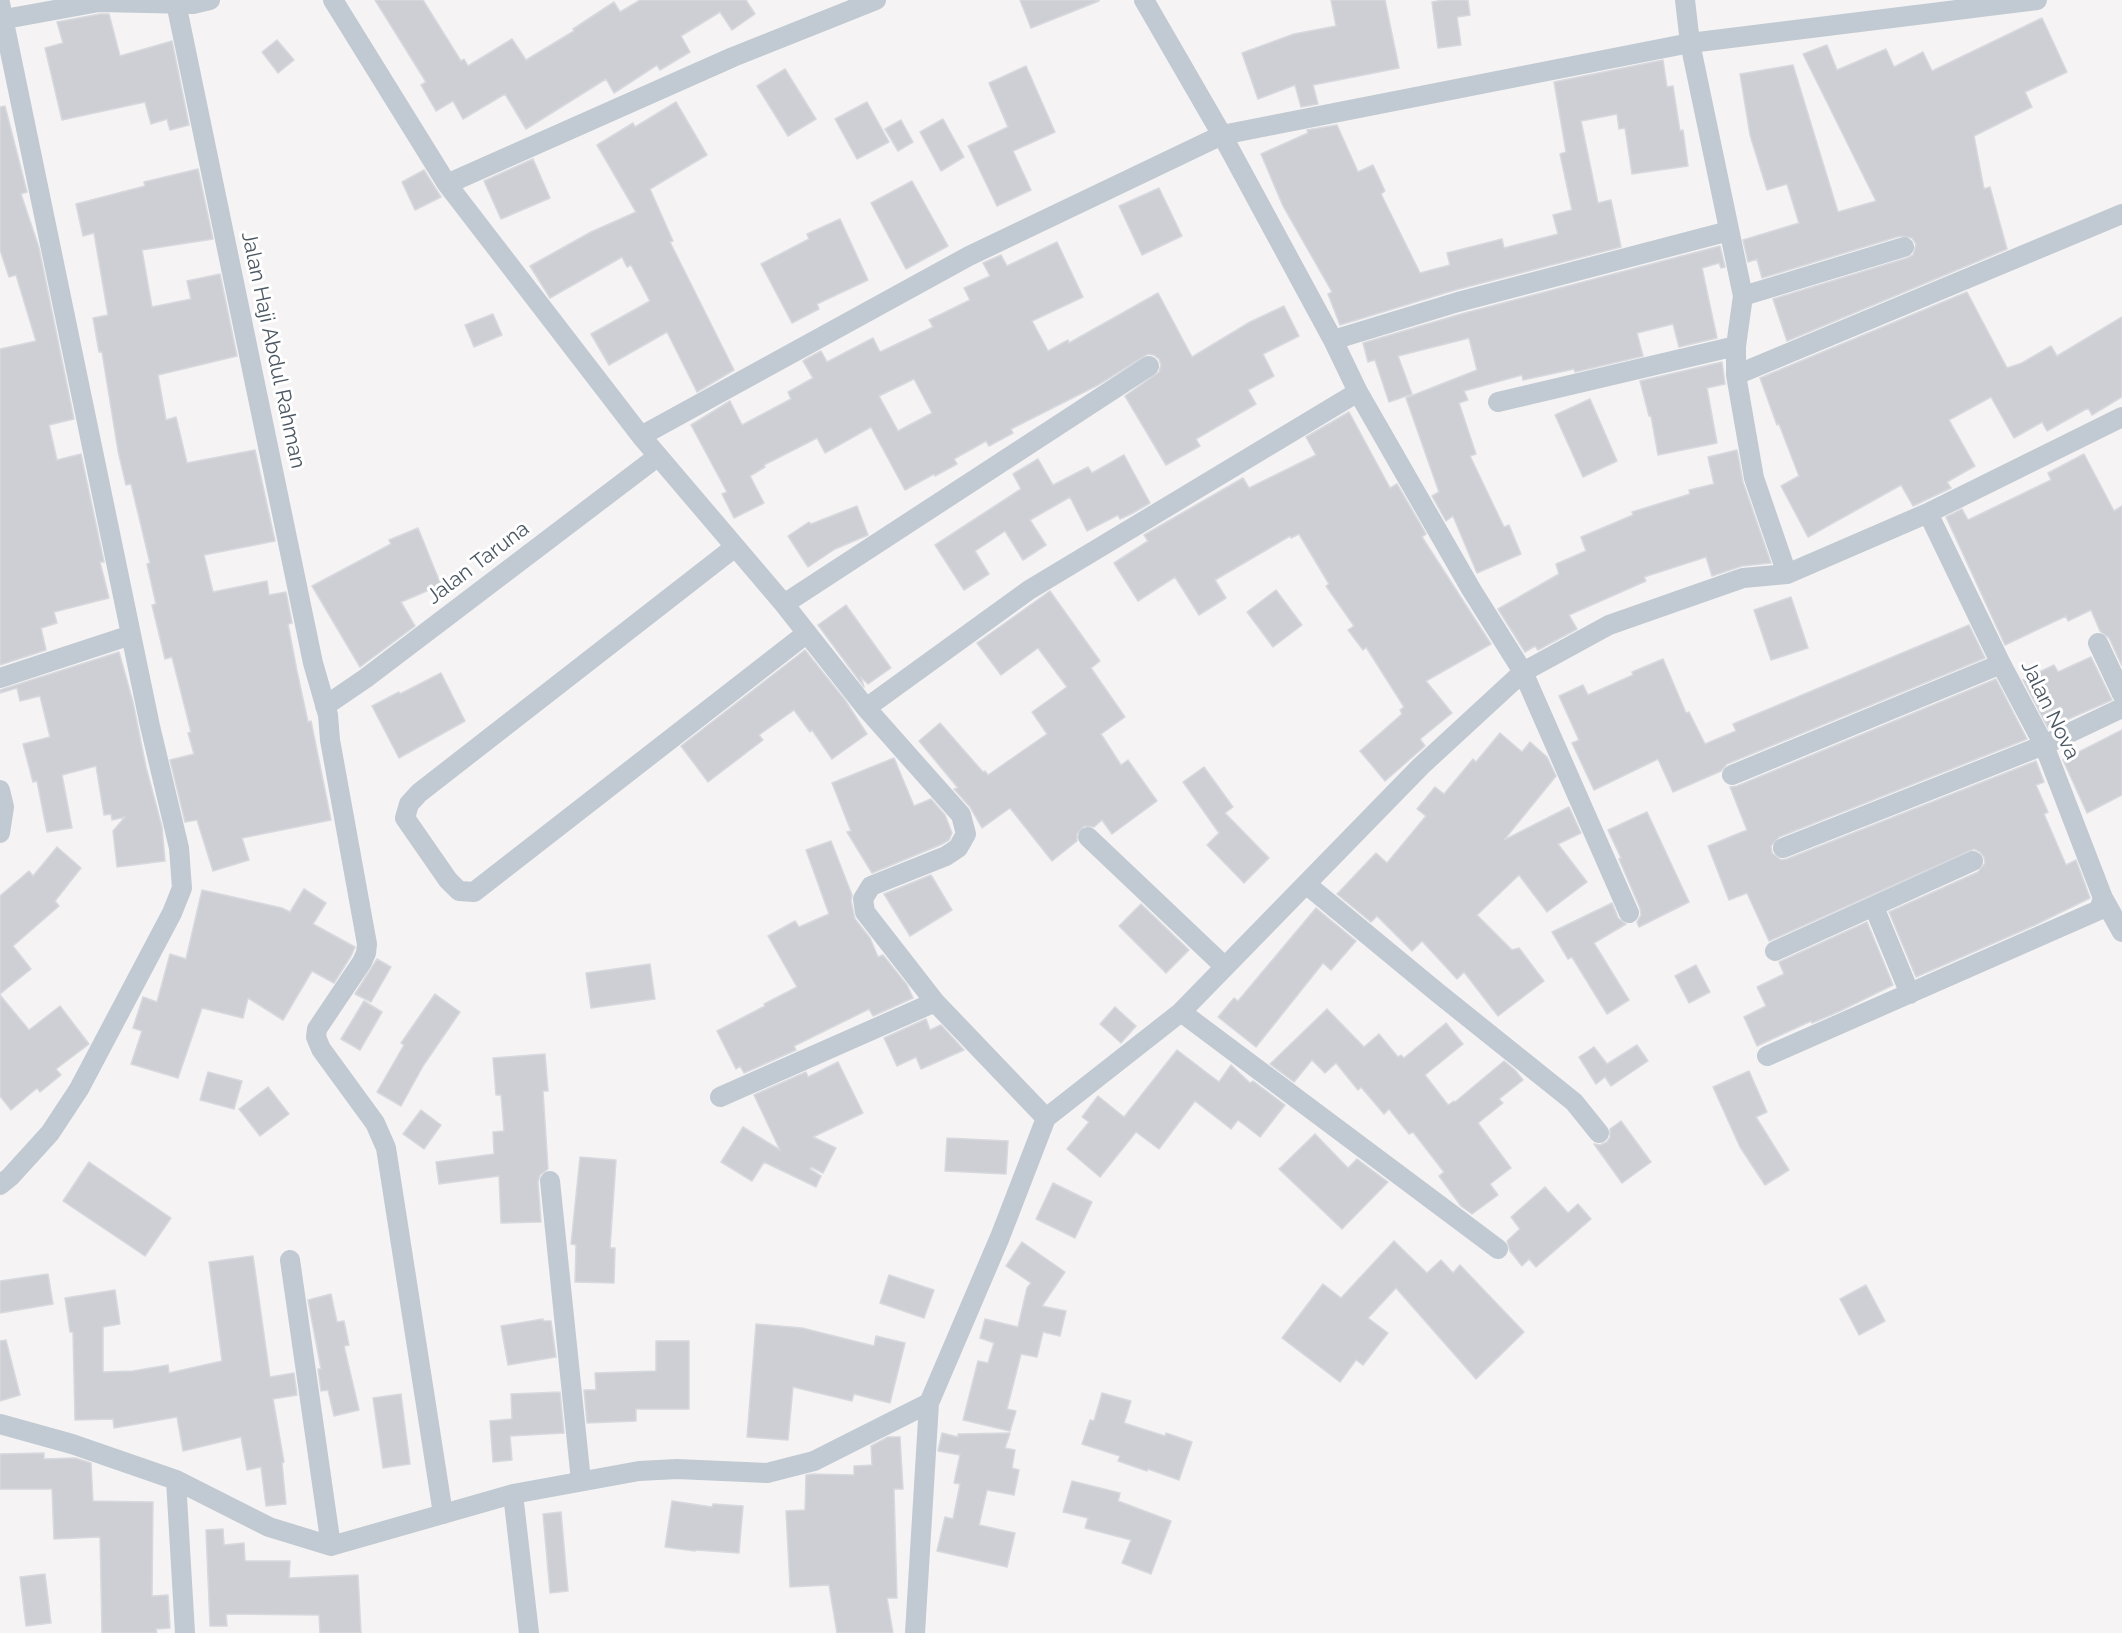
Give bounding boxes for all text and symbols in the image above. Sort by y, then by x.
street label: Jalan Haji Abdul Rahman [236,229,310,471]
street label: Jalan Taruna [422,516,534,610]
street label: Jalan Nova [2015,657,2085,763]

